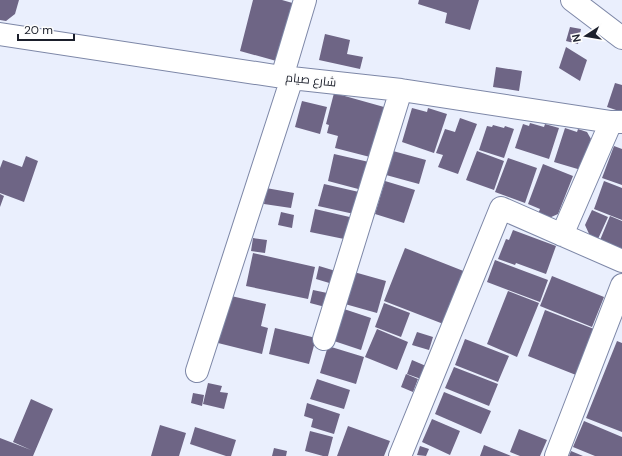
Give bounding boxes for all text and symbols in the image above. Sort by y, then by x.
scale bar [18,16,74,42]
north arrow [566,16,606,56]
text: 20 m [24,22,53,38]
text: N [569,33,584,43]
street label: شارع صيام [285,69,337,91]

